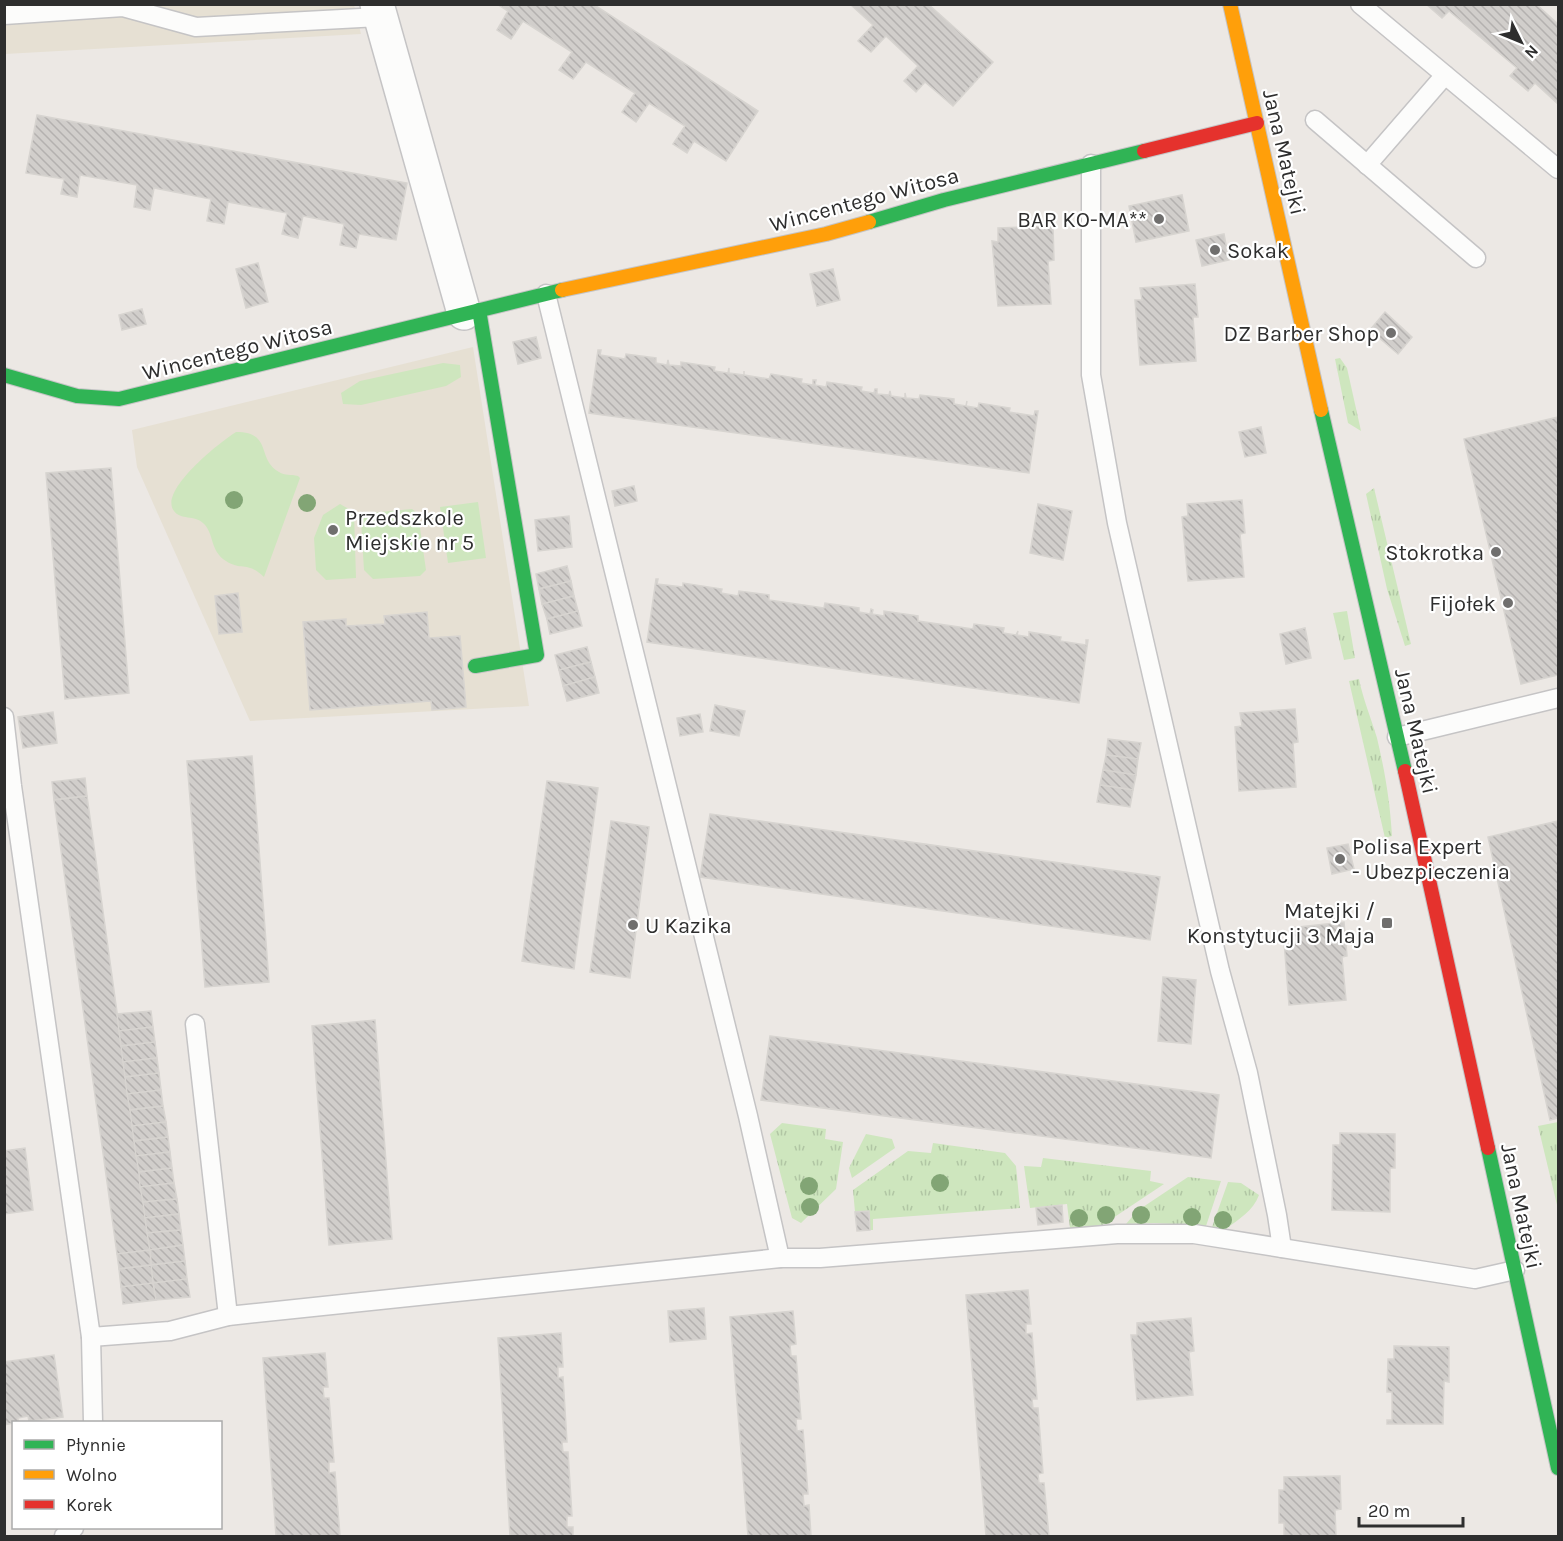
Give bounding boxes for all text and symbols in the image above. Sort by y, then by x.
north arrow [1491,12,1551,72]
text: N [1521,41,1542,63]
street label: Jana Matejki [1257,87,1311,217]
street label: Wincentego Witosa [767,162,962,238]
place label: BAR KO-MA** [1017,207,1147,233]
marker: BAR KO-MA** [1152,212,1166,226]
place label: Sokak [1227,238,1289,264]
marker: Sokak [1208,243,1222,257]
street label: Wincentego Witosa [140,314,335,386]
place label: DZ Barber Shop [1224,321,1379,347]
marker: DZ Barber Shop [1384,326,1398,340]
place label: Przedszkole Miejskie nr 5 [345,505,474,556]
marker: Przedszkole Miejskie nr 5 [326,523,340,537]
place label: Stokrotka [1385,540,1484,566]
marker: Stokrotka [1489,545,1503,559]
place label: Fijołek [1429,591,1496,617]
marker: Fijołek [1501,596,1515,610]
street label: Jana Matejki [1389,666,1443,796]
place label: Polisa Expert - Ubezpieczenia [1352,834,1510,885]
marker: Polisa Expert - Ubezpieczenia [1333,852,1347,866]
place label: Matejki / Konstytucji 3 Maja [1187,898,1375,949]
place label: U Kazika [645,913,732,939]
marker: Matejki / Konstytucji 3 Maja [1380,916,1394,930]
marker: U Kazika [626,918,640,932]
street label: Jana Matejki [1495,1141,1547,1271]
legend [12,1421,222,1529]
text: Płynnie [66,1434,126,1456]
text: Wolno [66,1464,117,1486]
scale bar [1359,1490,1462,1528]
text: Korek [66,1494,113,1516]
text: 20 m [1368,1500,1410,1522]

